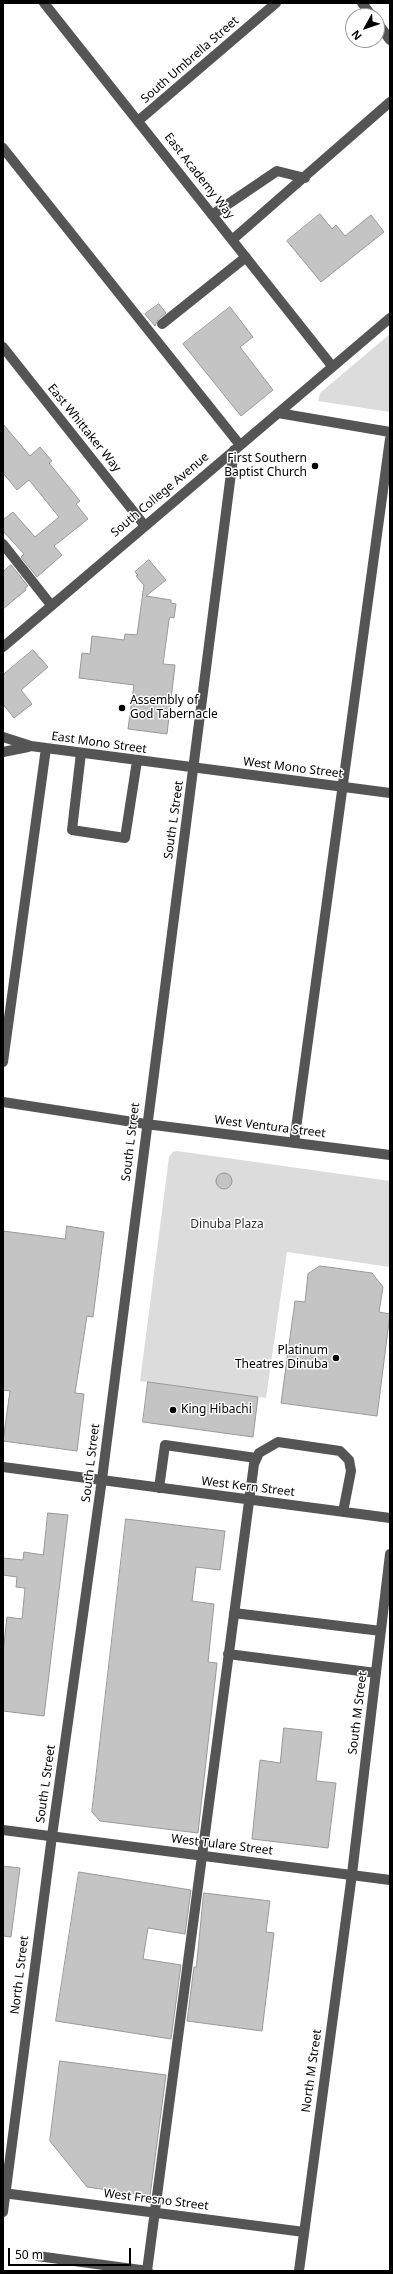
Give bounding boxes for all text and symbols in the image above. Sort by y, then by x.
north arrow [345,8,385,48]
street label: South Umbrella Street [138,14,242,106]
text: N [348,27,365,44]
street label: East Academy Way [161,130,237,222]
street label: East Whittaker Way [44,381,124,475]
street label: South College Avenue [108,450,212,540]
place label: First Southern Baptist Church [224,452,307,480]
marker: First Southern Baptist Church [310,461,320,471]
place label: Assembly of God Tabernacle [130,694,218,722]
marker: Assembly of God Tabernacle [117,703,127,713]
street label: East Mono Street [50,729,148,757]
street label: West Mono Street [242,755,344,781]
street label: South L Street [161,780,187,860]
street label: South L Street [119,1102,143,1182]
street label: West Ventura Street [214,1113,326,1141]
park label: Dinuba Plaza [190,1218,264,1232]
place label: Platinum Theatres Dinuba [235,1344,328,1372]
marker: Platinum Theatres Dinuba [331,1353,341,1363]
place label: King Hibachi [181,1403,252,1417]
marker: King Hibachi [168,1405,178,1415]
street label: South L Street [79,1423,103,1503]
street label: West Kern Street [200,1474,296,1500]
street label: South M Street [346,1671,370,1755]
street label: South L Street [33,1744,59,1824]
street label: West Tulare Street [170,1832,274,1858]
street label: North L Street [8,1935,32,2015]
street label: North M Street [299,2029,325,2113]
street label: West Fresno Street [103,2186,209,2214]
scale bar [10,2240,133,2266]
text: 50 m [15,2246,43,2263]

